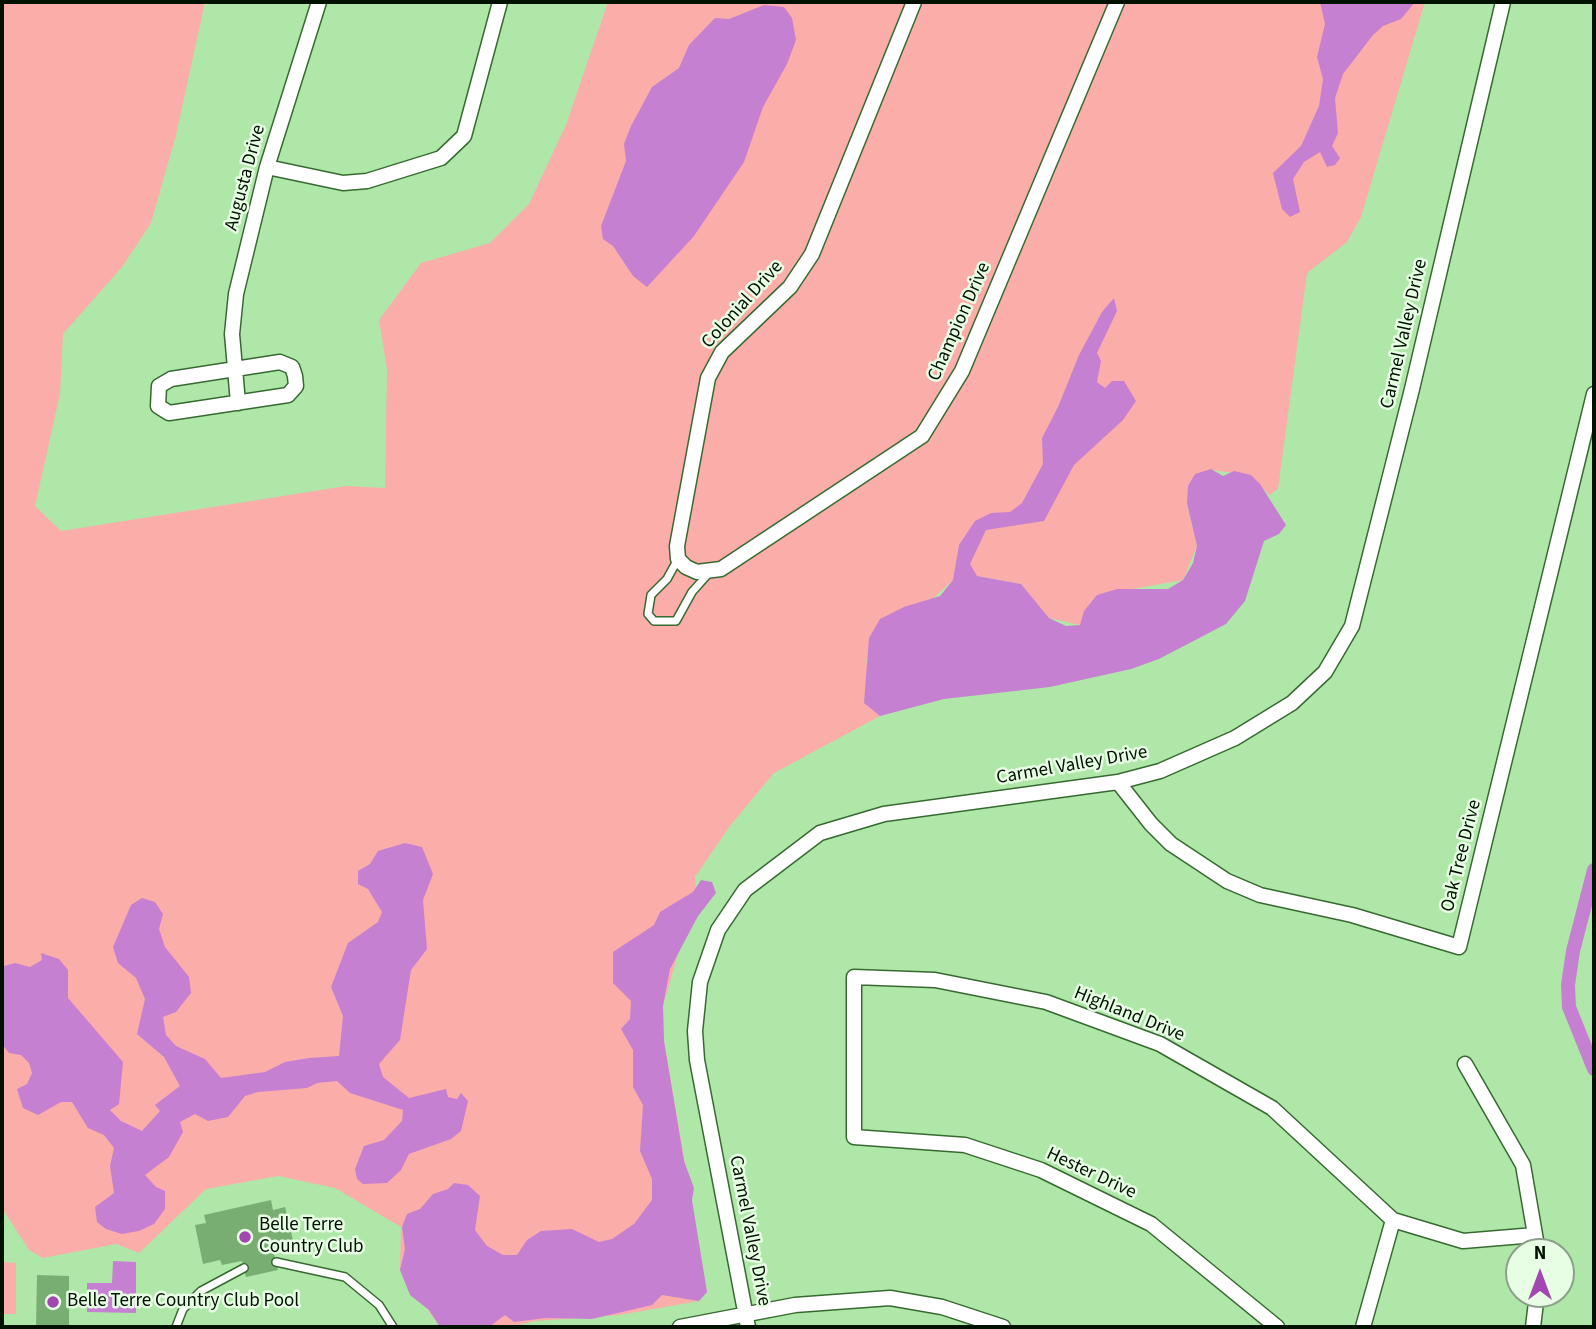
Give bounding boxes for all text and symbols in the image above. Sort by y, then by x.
street label: Augusta Drive [221,123,271,233]
street label: Colonial Drive [697,256,789,354]
street label: Carmel Valley Drive [1377,257,1433,411]
street label: Champion Drive [924,259,996,385]
street label: Carmel Valley Drive [995,742,1149,790]
street label: Oak Tree Drive [1437,797,1487,915]
street label: Highland Drive [1070,982,1188,1048]
street label: Hester Drive [1042,1143,1140,1205]
street label: Carmel Valley Drive [723,1154,775,1308]
place label: Belle Terre Country Club [259,1215,364,1259]
marker: Belle Terre Country Club [237,1229,253,1245]
north arrow [1505,1238,1575,1308]
text: N [1534,1240,1546,1267]
place label: Belle Terre Country Club Pool [67,1291,299,1313]
marker: Belle Terre Country Club Pool [45,1294,61,1310]

